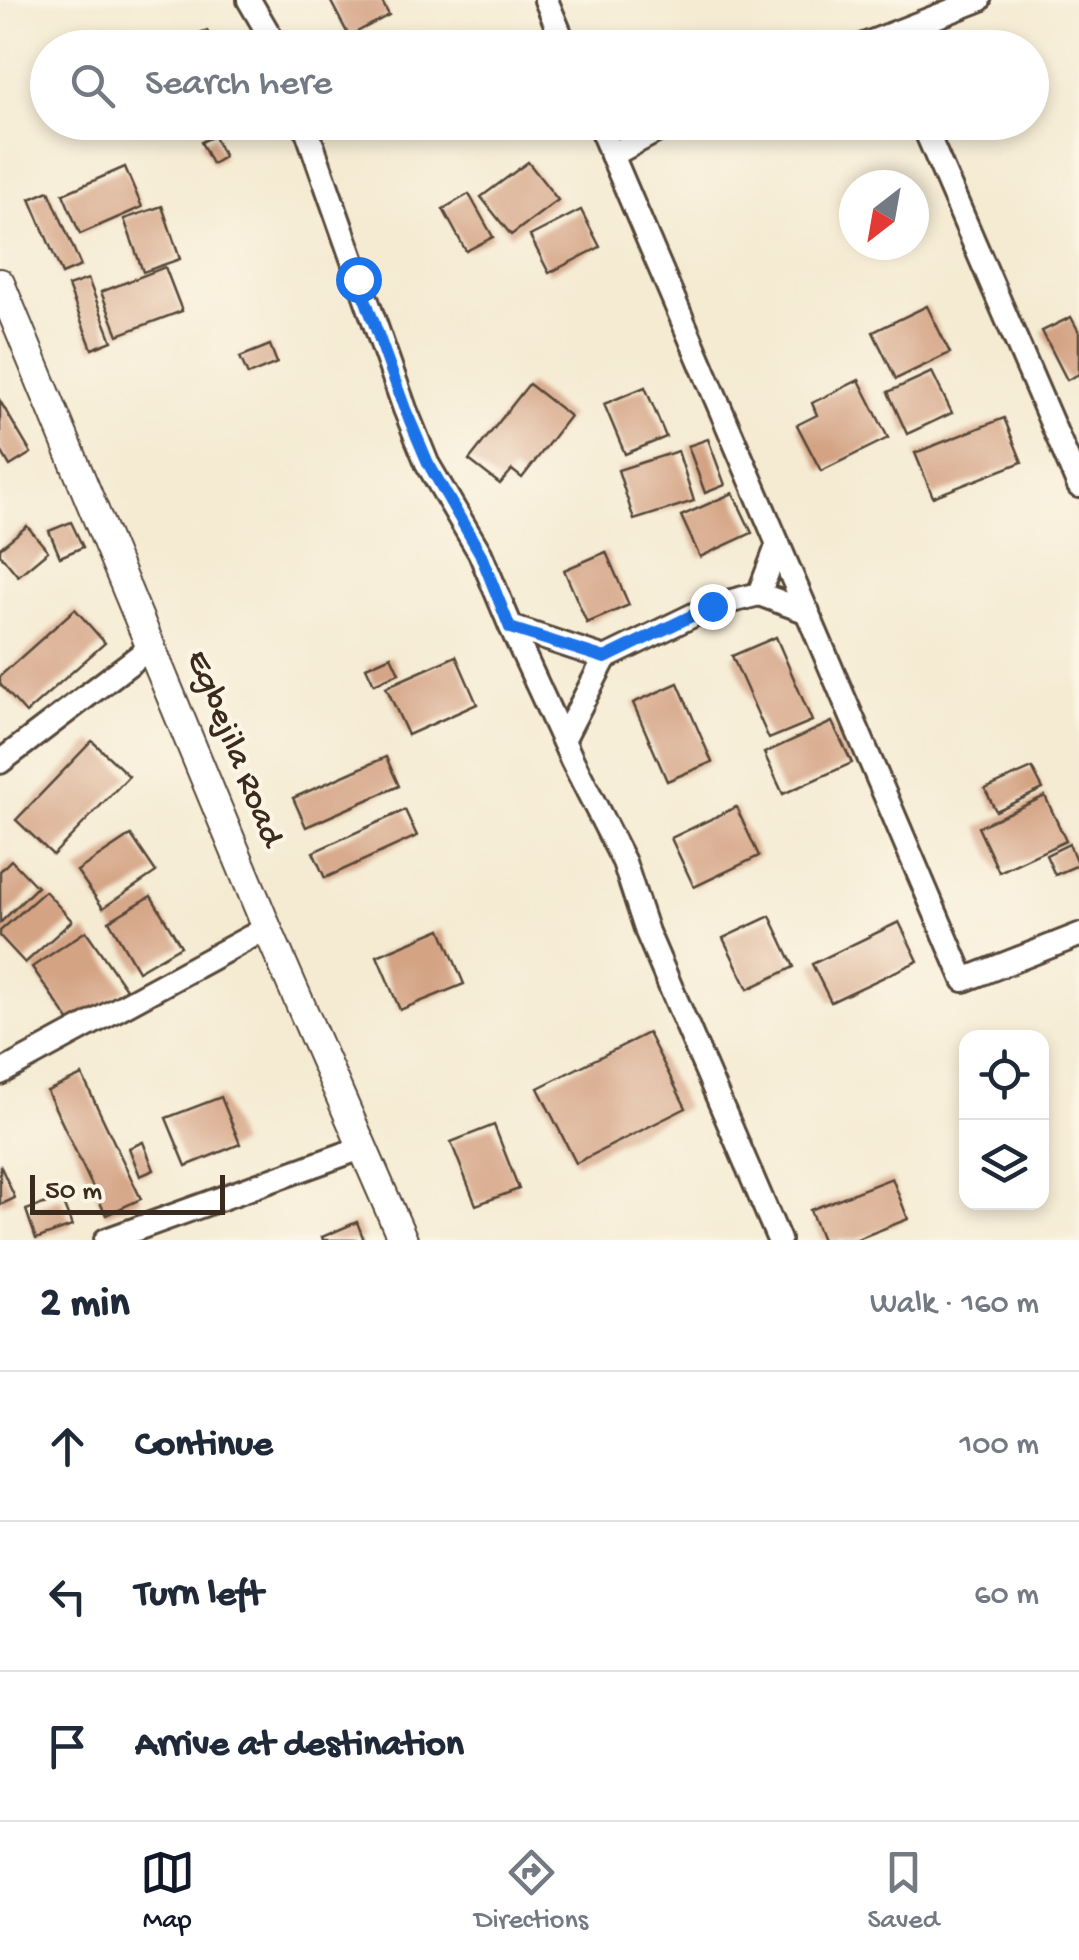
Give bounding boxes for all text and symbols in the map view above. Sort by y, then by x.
search box [30,30,1049,140]
icon: search [65,58,120,113]
text: Search here [145,63,332,107]
north arrow [839,170,929,260]
route start [336,257,382,303]
route end [690,584,736,630]
street label: Egbejila Road [175,645,292,855]
map controls [959,1030,1049,1210]
button: locate [959,1030,1049,1120]
button: layers [959,1120,1049,1210]
scale bar [30,1170,225,1214]
text: 50 m [45,1176,102,1209]
text: 2 min [40,1281,129,1330]
text: Walk · 160 m [870,1286,1039,1324]
icon: ahead [40,1419,95,1474]
text: Continue [135,1424,273,1468]
text: 100 m [959,1427,1039,1465]
icon: left [40,1569,95,1624]
text: Turn left [135,1574,263,1618]
text: 60 m [974,1577,1039,1615]
icon: arrive [40,1719,95,1774]
text: Arrive at destination [135,1724,464,1768]
tab: Map [140,1845,195,1938]
tab: Directions [474,1845,588,1938]
tab: Saved [867,1845,939,1938]

